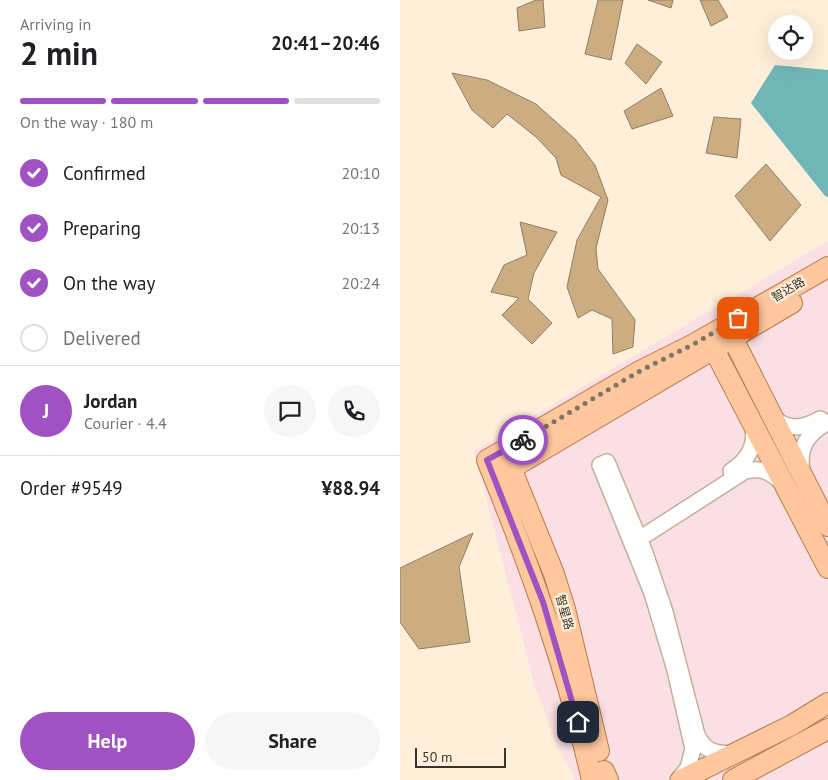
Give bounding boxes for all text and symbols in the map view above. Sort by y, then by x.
text: Arriving in [20,14,91,34]
map controls [768,15,813,60]
button: locate [768,15,813,60]
text: 20:41–20:46 [271,31,380,55]
text: 2 min [20,32,98,74]
text: On the way · 180 m [20,112,153,132]
icon: check [20,159,48,187]
text: Confirmed [63,161,146,185]
text: 20:10 [342,163,380,183]
icon: check [20,214,48,242]
text: Preparing [63,216,141,240]
text: 20:13 [342,218,380,238]
icon: check [20,269,48,297]
text: On the way [63,271,155,295]
text: 20:24 [342,273,380,293]
street label: 智达路 [769,274,807,304]
pin [717,297,759,339]
icon: bag [724,304,752,332]
text: Delivered [63,326,141,350]
button: chat [264,385,316,437]
button: phone [328,385,380,437]
text: Jordan [84,389,137,413]
text: J [43,399,49,423]
text: Courier · 4.4 [84,413,167,433]
courier [498,415,548,465]
icon: bike [509,426,537,454]
text: Order #9549 [20,476,123,500]
text: ¥88.94 [321,476,380,500]
street label: 智星路 [553,593,577,631]
pin [557,701,599,743]
icon: home [564,708,592,736]
button: Help [20,712,195,770]
button: Share [205,712,380,770]
scale bar [415,745,506,768]
text: 50 m [422,748,452,766]

